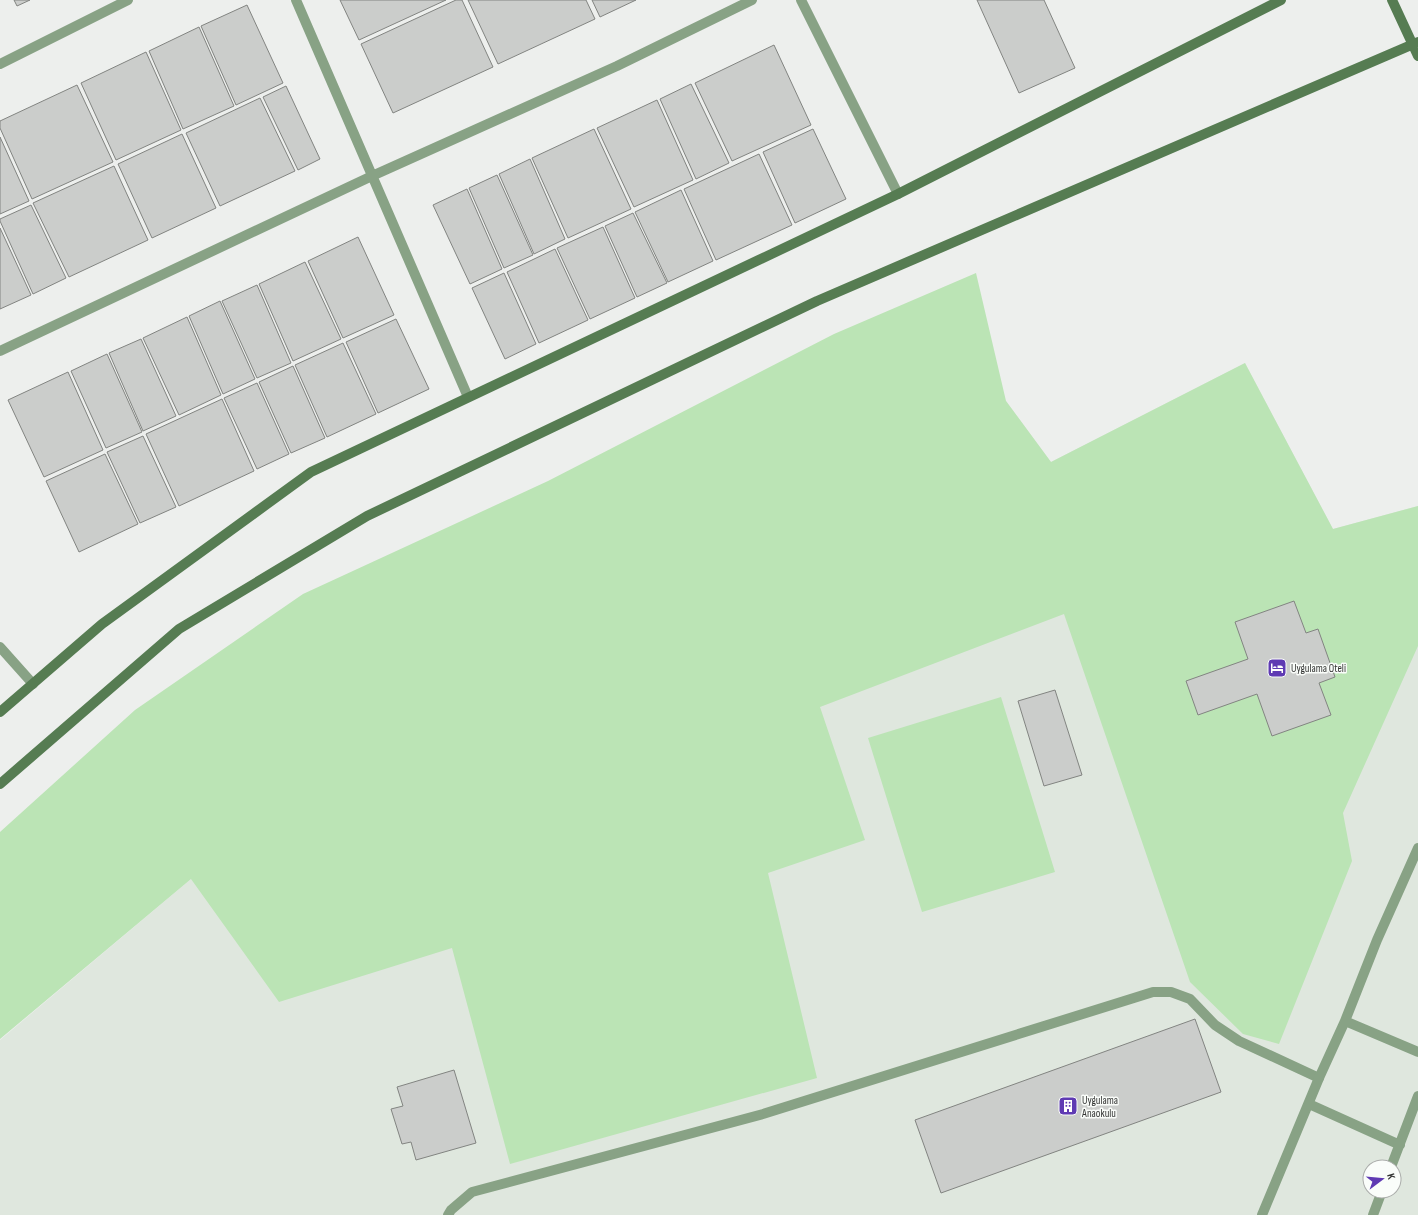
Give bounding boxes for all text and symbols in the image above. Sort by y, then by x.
hotel icon: Uygulama Oteli [1266,657,1288,679]
place label: Uygulama Oteli [1291,662,1346,675]
place label: Uygulama Anaokulu [1081,1094,1118,1120]
building icon: Uygulama Anaokulu [1057,1095,1079,1117]
north arrow [1362,1159,1402,1199]
text: K [1384,1172,1398,1181]

